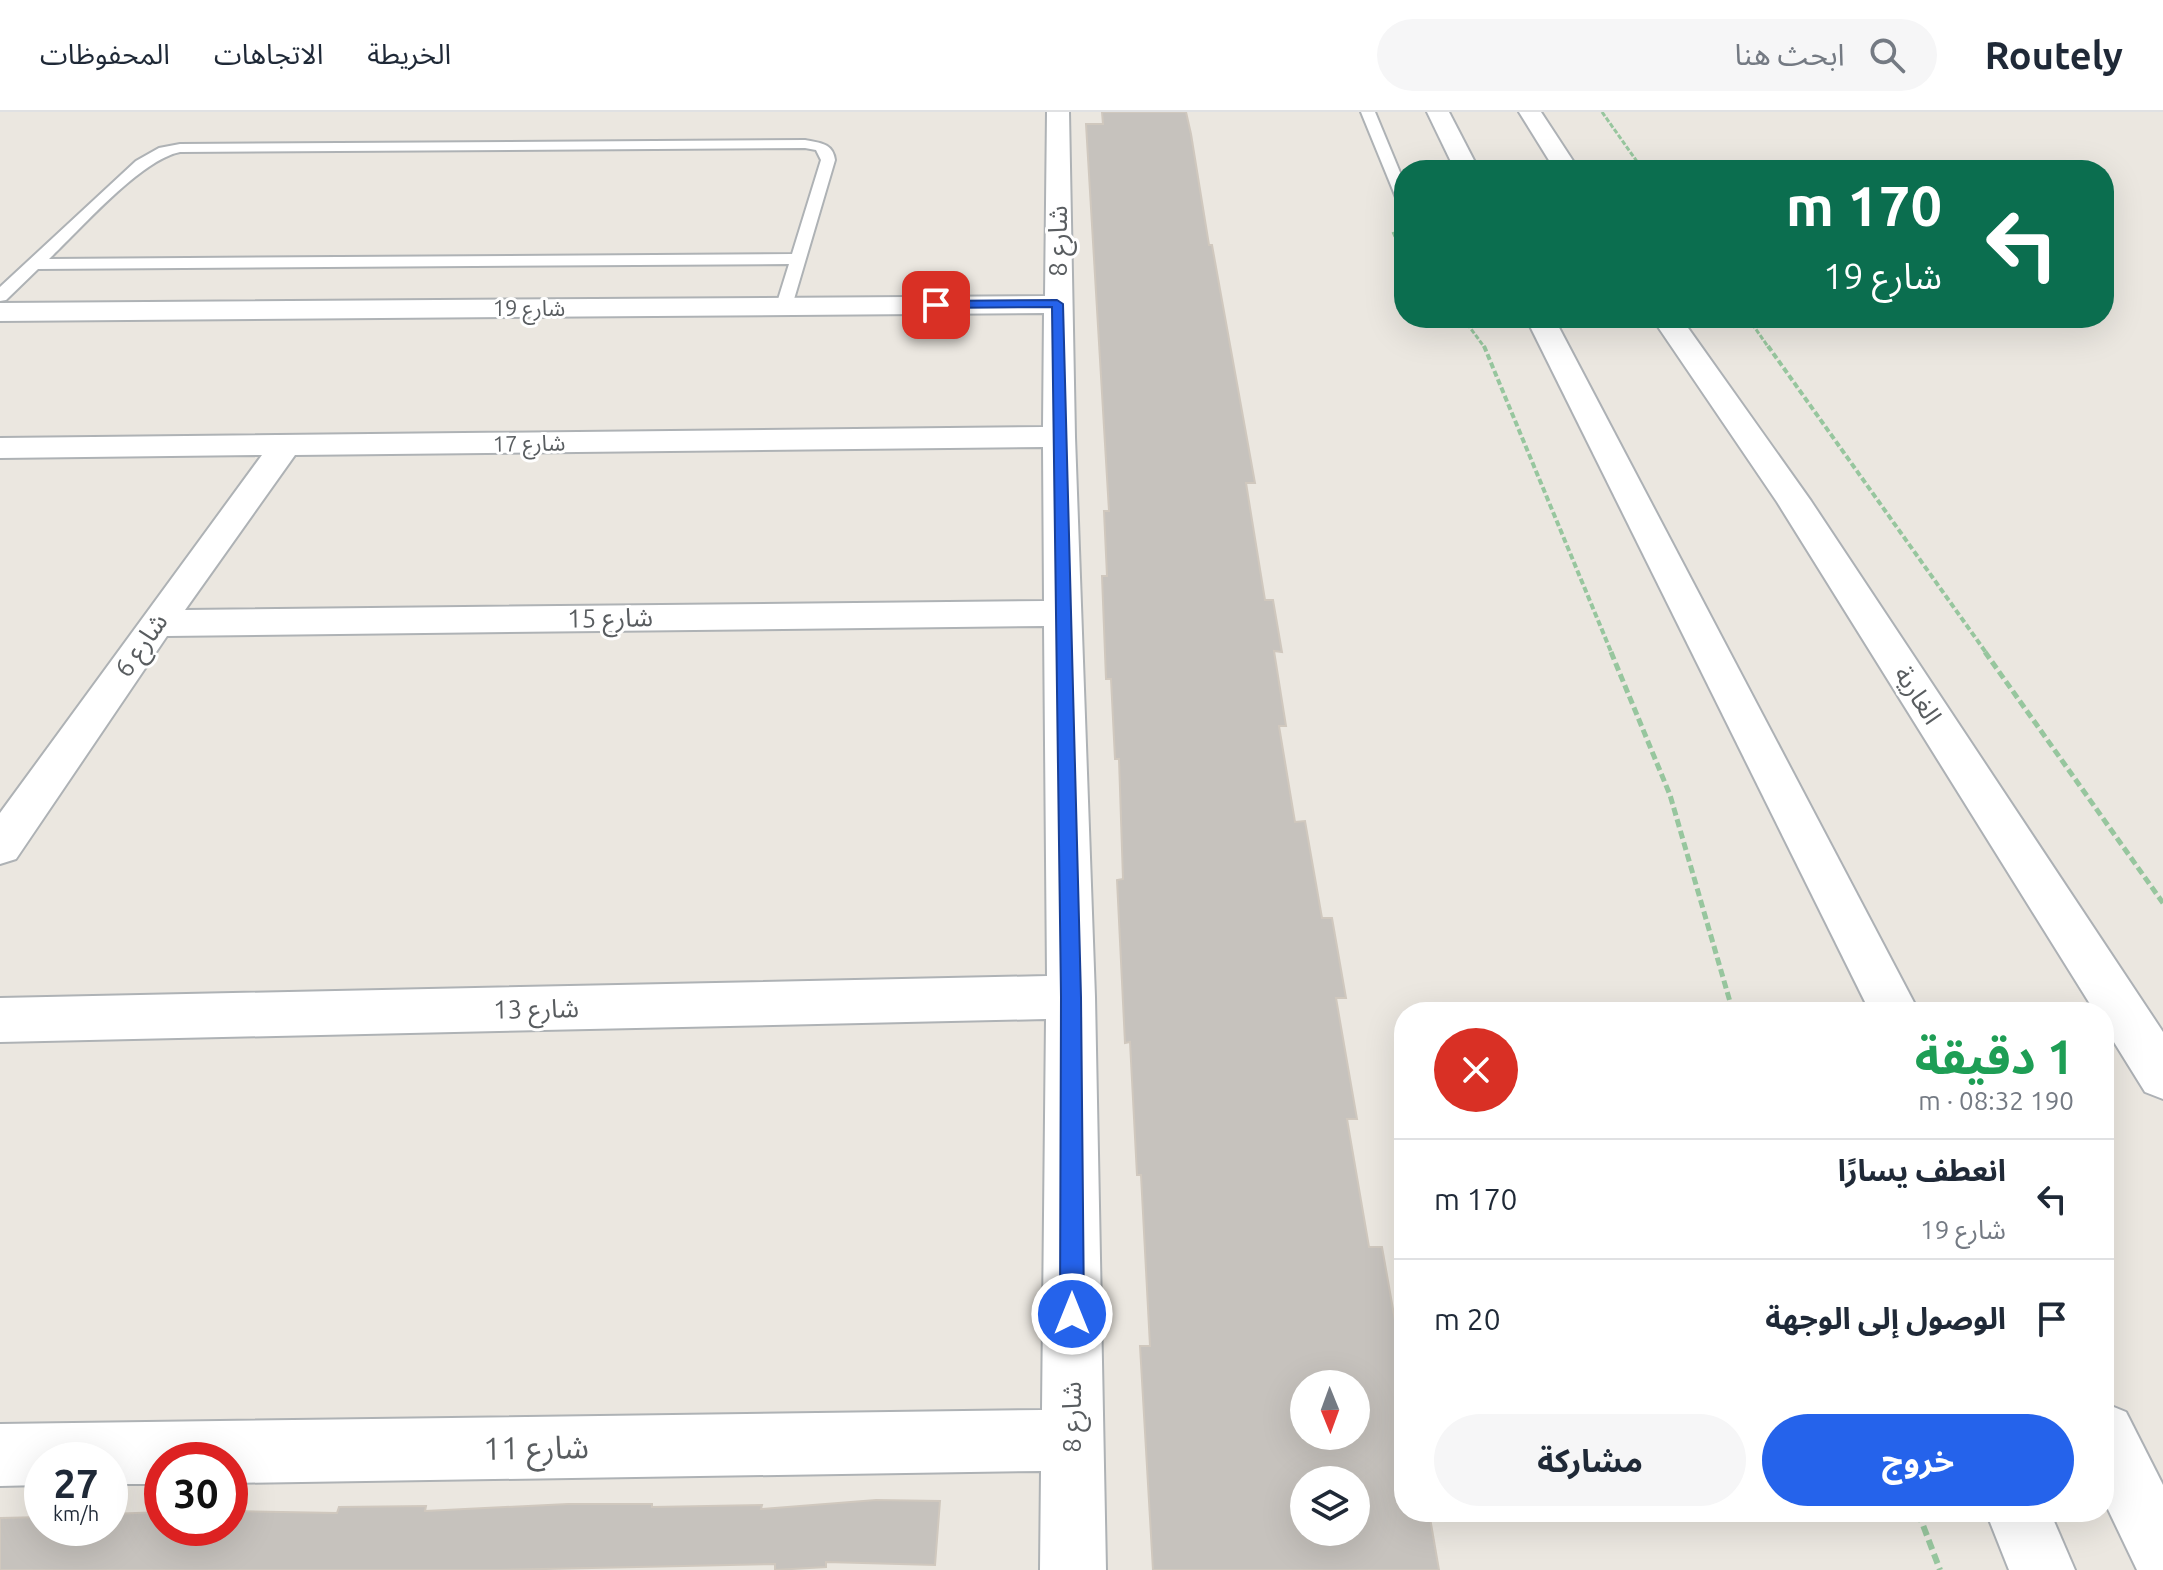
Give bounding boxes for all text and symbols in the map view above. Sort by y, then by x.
search box [1377,19,1937,91]
icon: search [1865,33,1909,77]
text: Routely [1985,34,2123,76]
text: ابحث هنا [1734,37,1845,71]
text: المحفوظات [40,38,170,69]
text: الاتجاهات [214,38,323,69]
text: الخريطة [367,38,451,69]
text: 170 m [1786,174,1942,237]
icon: left [1970,192,2074,296]
street label: شارع 8 [1043,205,1077,277]
text: شارع 19 [1823,255,1942,296]
pin [902,271,970,339]
icon: arrive [914,283,958,327]
street label: شارع 19 [493,295,565,325]
street label: شارع 17 [492,429,566,461]
street label: شارع 15 [567,602,653,638]
street label: شارع 6 [108,607,177,685]
street label: الغارية [1888,660,1948,730]
street label: شارع 13 [493,993,579,1029]
button: close [1434,1028,1518,1112]
text: 1 دقيقة [1915,1029,2074,1083]
text: 190 m · 08:32 [1918,1086,2074,1115]
text: انعطف يسارًا [1838,1153,2006,1187]
icon: left [2030,1177,2074,1221]
text: 170 m [1434,1182,1518,1216]
text: شارع 19 [1920,1215,2006,1244]
position arrow [1030,1272,1114,1356]
icon: arrive [2030,1297,2074,1341]
text: الوصول إلى الوجهة [1765,1301,2006,1335]
text: 20 m [1434,1302,1501,1336]
north arrow [1290,1370,1370,1450]
map controls [1290,1370,1370,1546]
street label: شارع 8 [1057,1381,1091,1453]
button: مشاركة [1434,1414,1746,1506]
button: خروج [1762,1414,2074,1506]
street label: شارع 11 [483,1428,589,1473]
speed limit sign: 30 [144,1442,248,1546]
text: 27 [53,1461,99,1506]
button: layers [1290,1466,1370,1546]
text: km/h [53,1502,99,1525]

